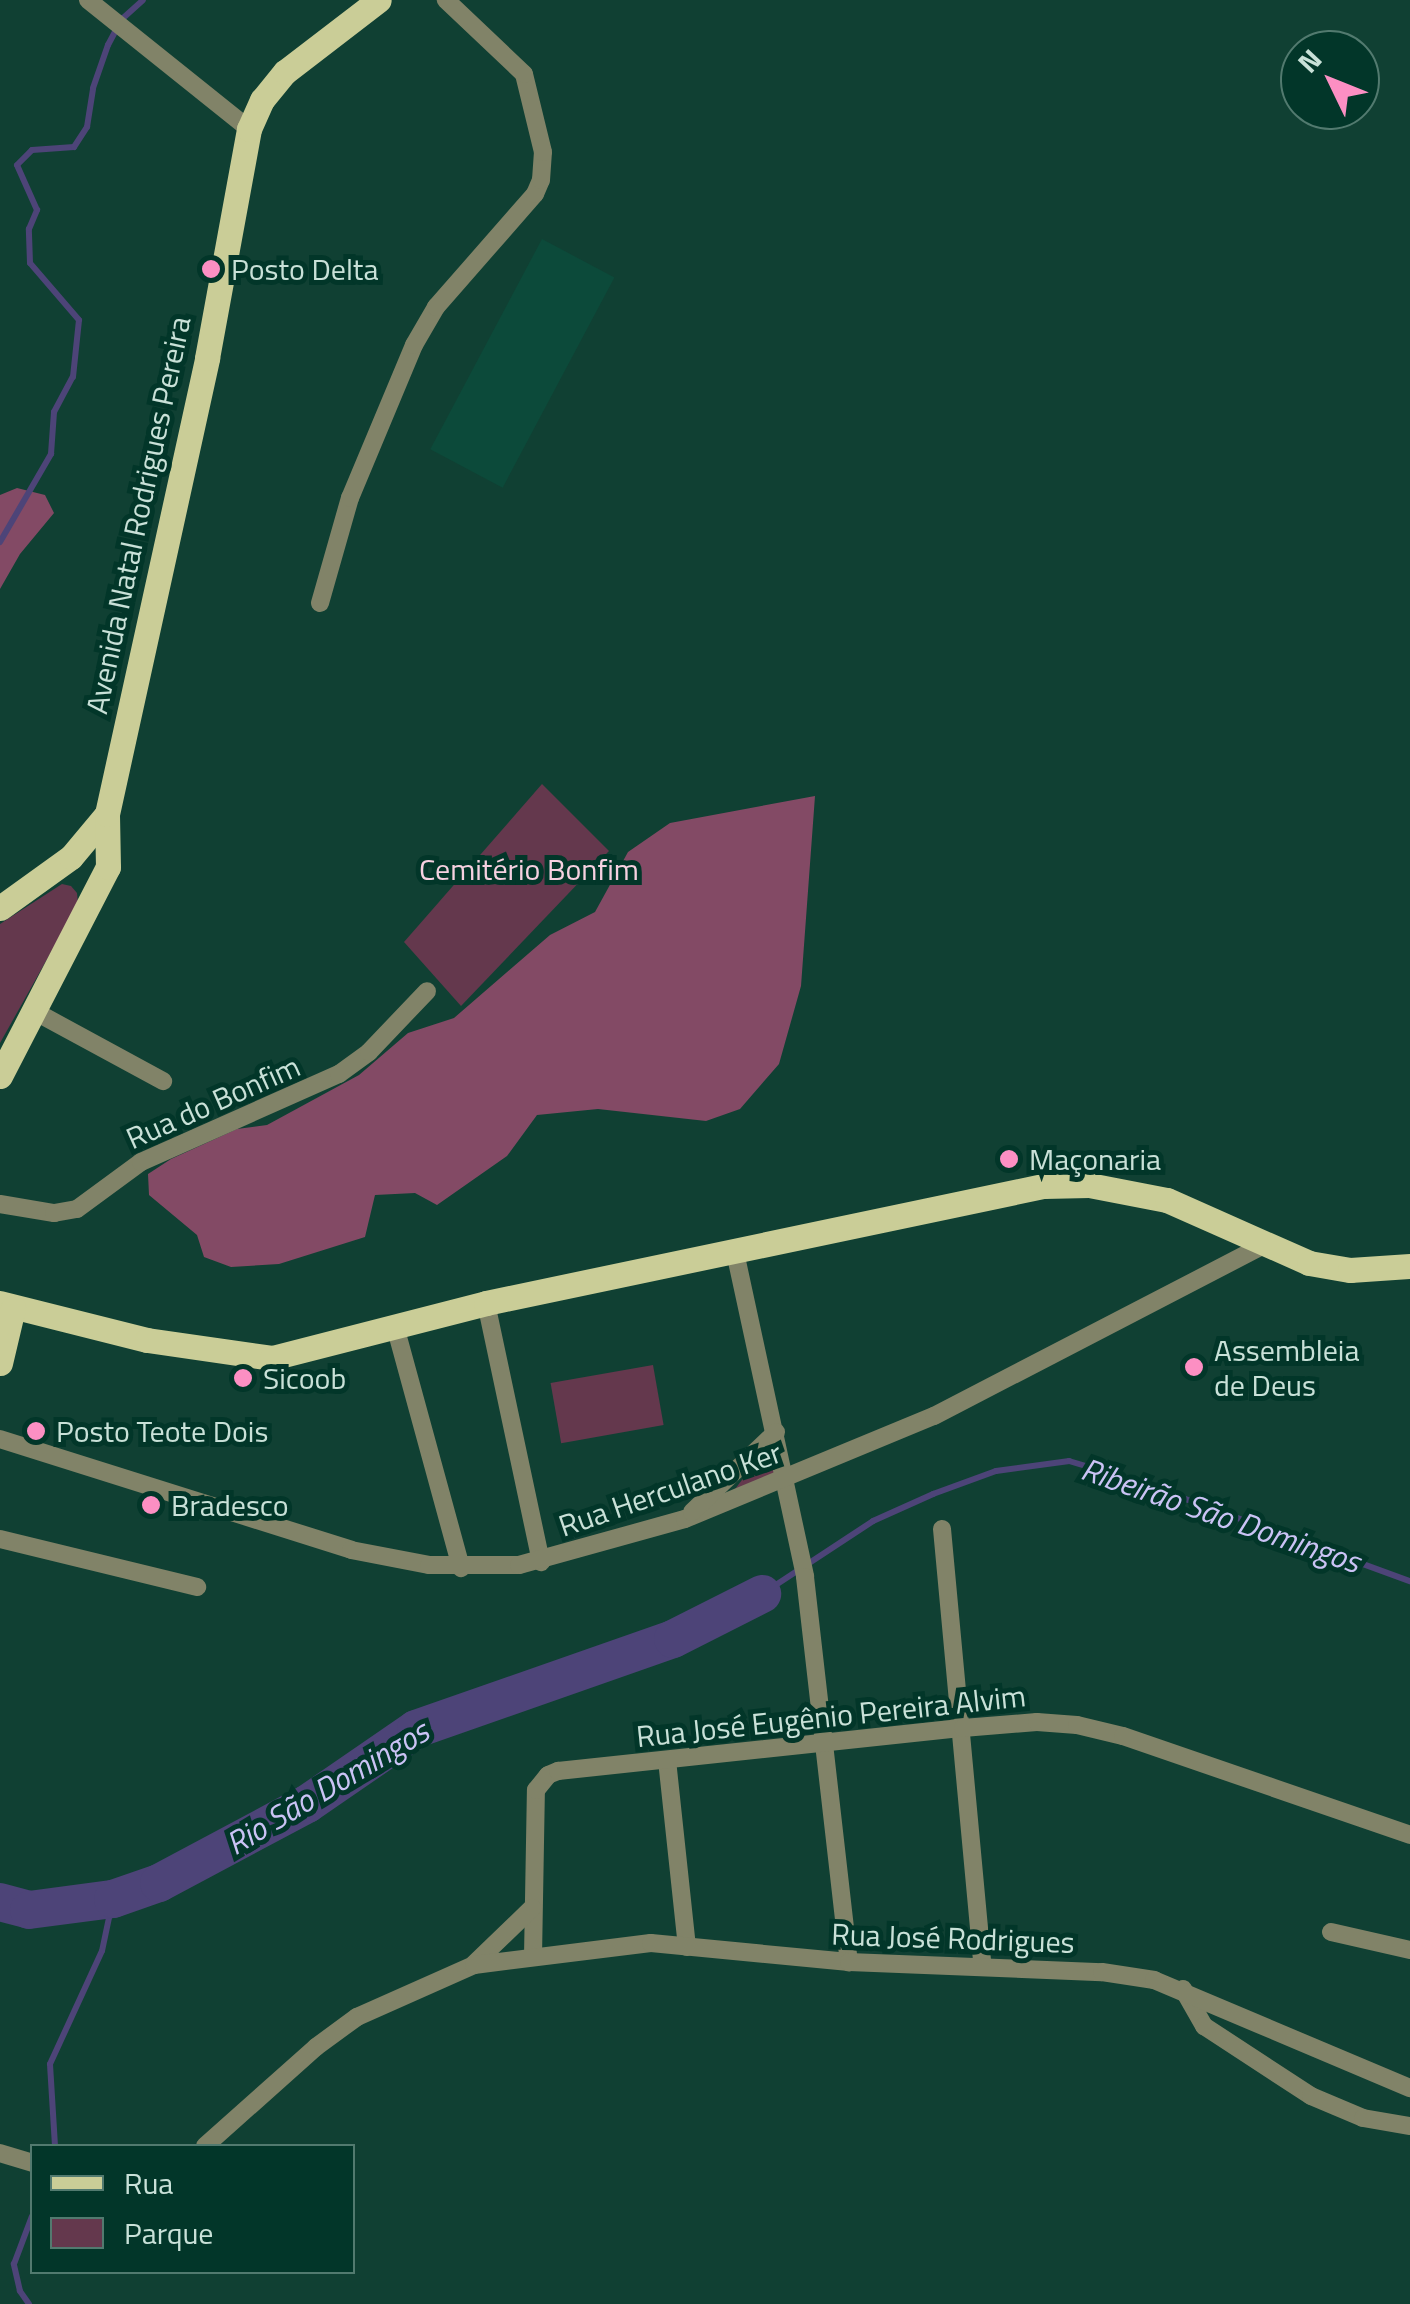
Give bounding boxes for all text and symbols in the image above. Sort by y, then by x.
north arrow [1280,30,1380,130]
text: N [1287,39,1331,82]
place label: Posto Delta [231,251,378,287]
marker: Posto Delta [200,258,222,280]
street label: Avenida Natal Rodrigues Pereira [78,313,198,717]
park label: Cemitério Bonfim [419,851,639,887]
street label: Rua do Bonfim [121,1048,305,1156]
place label: Maçonaria [1029,1141,1161,1177]
marker: Maçonaria [998,1148,1020,1170]
place label: Assembleia de Deus [1214,1332,1359,1402]
marker: Assembleia de Deus [1183,1356,1205,1378]
place label: Sicoob [263,1360,346,1396]
marker: Sicoob [232,1367,254,1389]
place label: Posto Teote Dois [56,1413,268,1449]
marker: Posto Teote Dois [25,1420,47,1442]
street label: Rua Herculano Ker [554,1434,786,1544]
water label: Ribeirão São Domingos [1077,1449,1365,1581]
place label: Bradesco [171,1487,289,1523]
marker: Bradesco [140,1494,162,1516]
street label: Rua José Eugênio Pereira Alvim [634,1678,1028,1754]
water label: Rio São Domingos [219,1711,435,1863]
street label: Rua José Rodrigues [831,1916,1075,1960]
legend [30,2144,355,2274]
text: Rua [124,2160,173,2206]
text: Parque [124,2210,214,2256]

